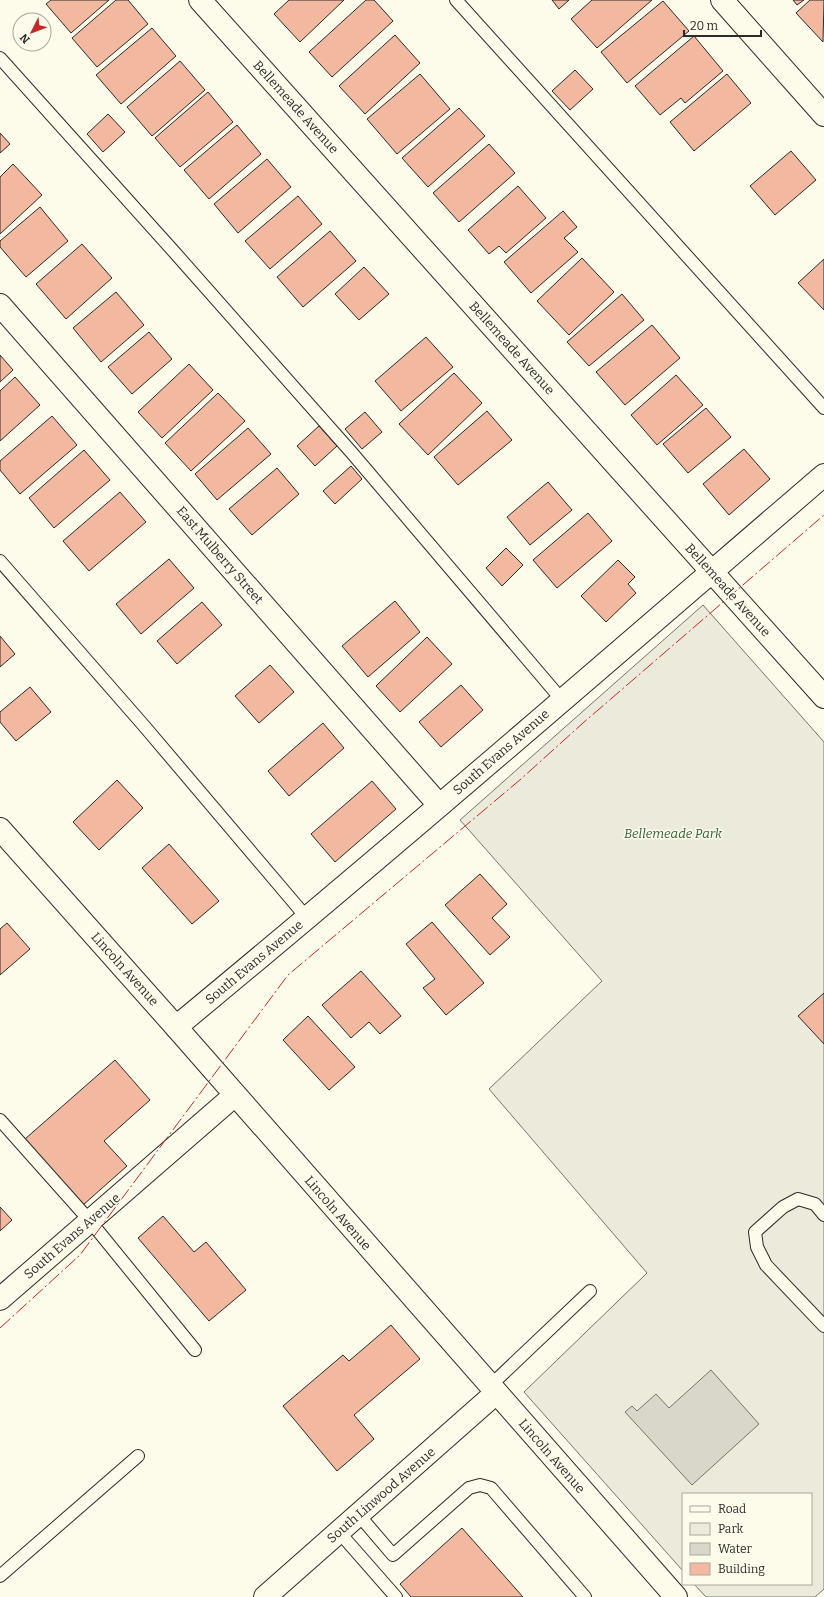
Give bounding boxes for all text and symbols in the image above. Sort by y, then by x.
north arrow [12,12,52,52]
scale bar [684,12,761,38]
text: 20 m [690,19,719,33]
text: N [17,30,33,46]
street label: Bellemeade Avenue [250,58,342,156]
street label: Bellemeade Avenue [466,299,558,397]
street label: East Mulberry Street [174,503,267,607]
street label: Bellemeade Avenue [682,541,774,639]
street label: South Evans Avenue [450,706,552,798]
park label: Bellemeade Park [624,826,723,841]
street label: South Evans Avenue [202,917,306,1007]
street label: Lincoln Avenue [88,929,162,1009]
street label: Lincoln Avenue [302,1173,374,1253]
street label: South Evans Avenue [21,1190,123,1282]
street label: Lincoln Avenue [516,1416,588,1496]
street label: South Linwood Avenue [324,1444,438,1546]
legend [682,1493,812,1585]
text: Road [718,1502,746,1516]
text: Park [718,1522,744,1536]
text: Water [718,1542,753,1556]
text: Building [718,1562,765,1576]

